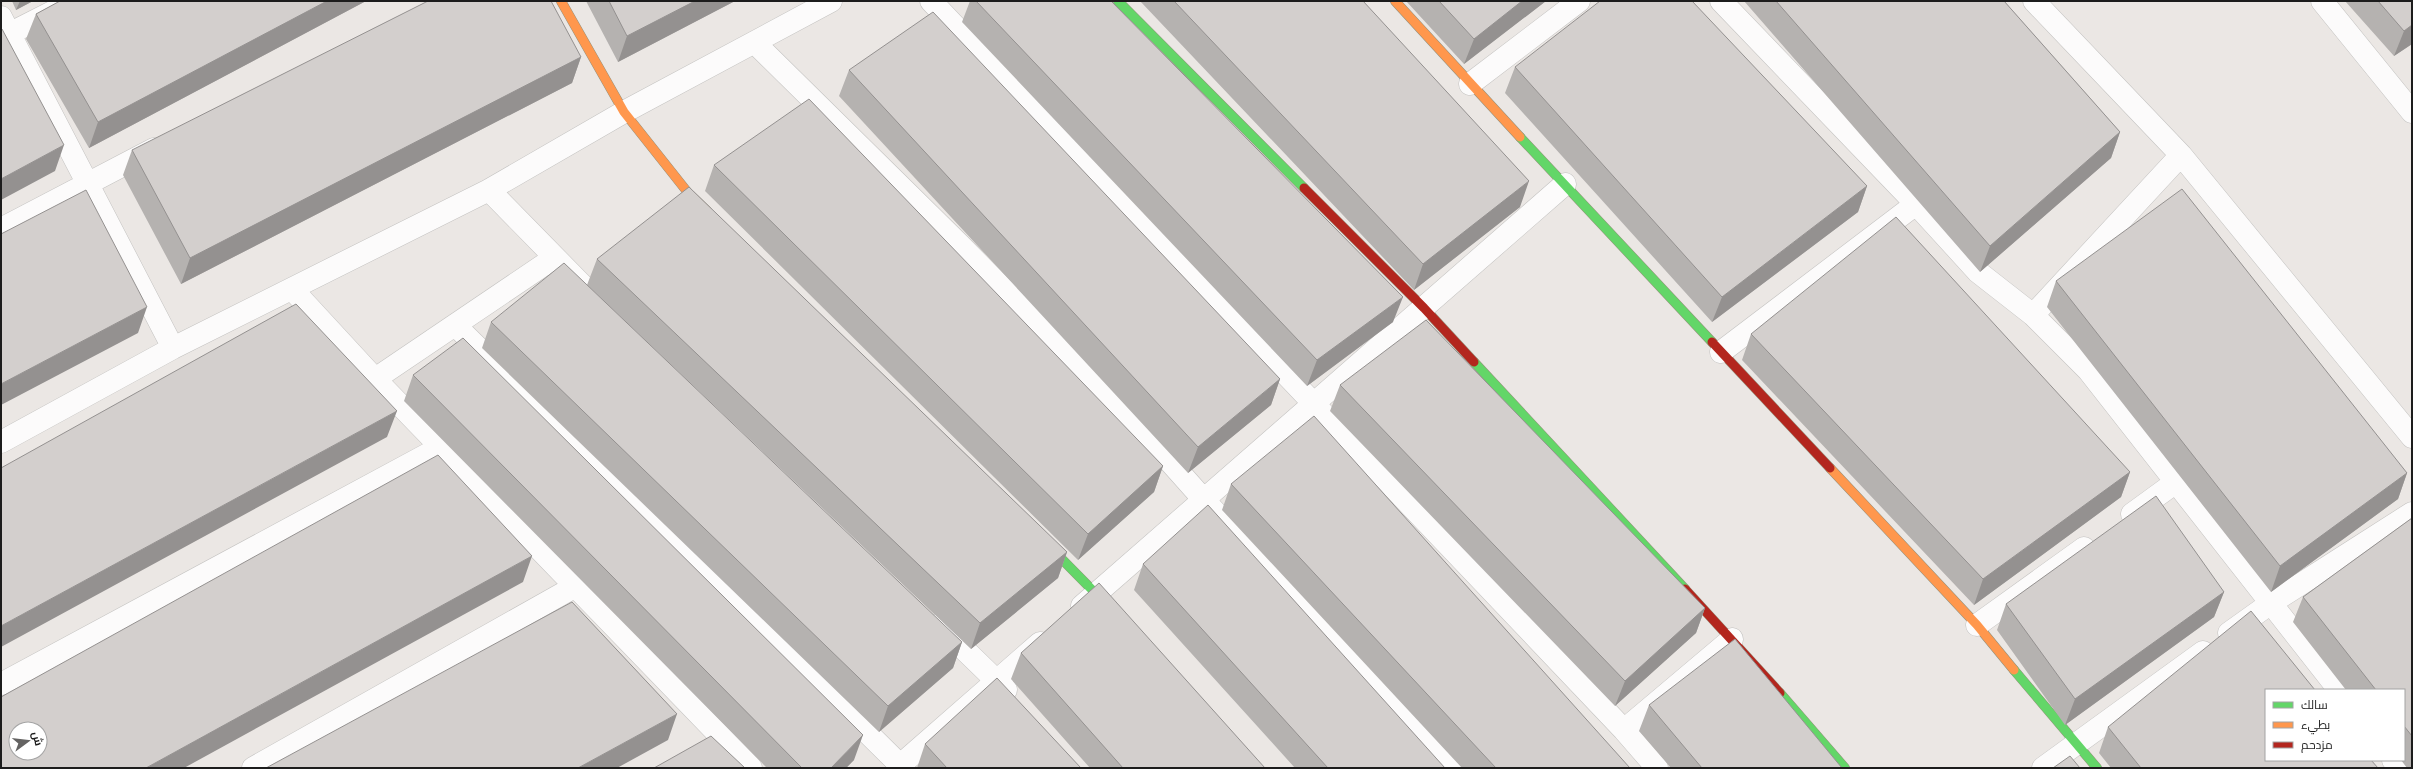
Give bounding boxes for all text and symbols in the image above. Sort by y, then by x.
legend [2265,689,2405,761]
text: سالك [2301,696,2328,714]
text: بطيء [2301,716,2330,735]
north arrow [8,721,48,761]
text: ش [28,730,47,747]
text: مزدحم [2301,736,2333,754]

